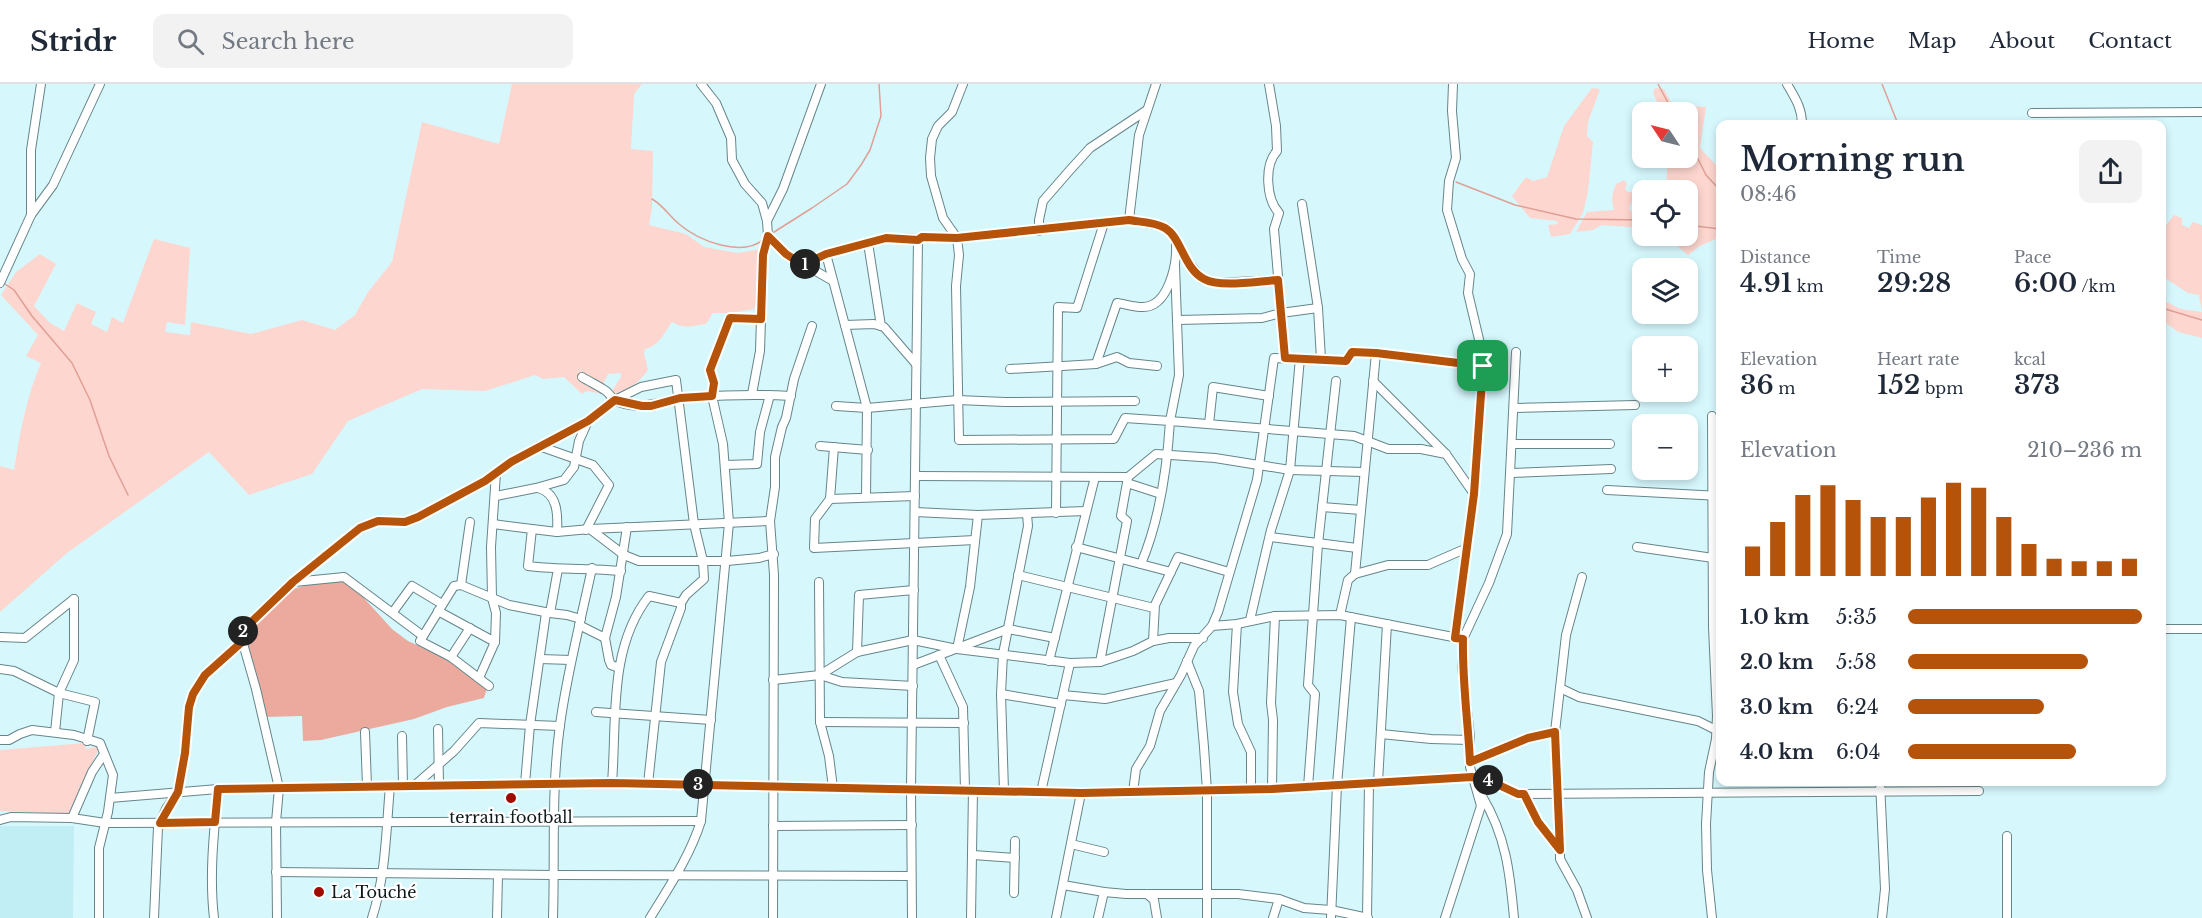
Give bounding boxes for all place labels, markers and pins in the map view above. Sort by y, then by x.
pin: 1 [790,249,820,279]
pin [1457,340,1508,391]
pin: 2 [228,616,258,646]
pin: 4 [1473,765,1503,795]
pin: 3 [683,769,713,799]
marker: terrain football [504,791,518,805]
place label: terrain football [449,807,573,827]
place label: La Touché [331,882,416,902]
marker: La Touché [312,885,326,899]

